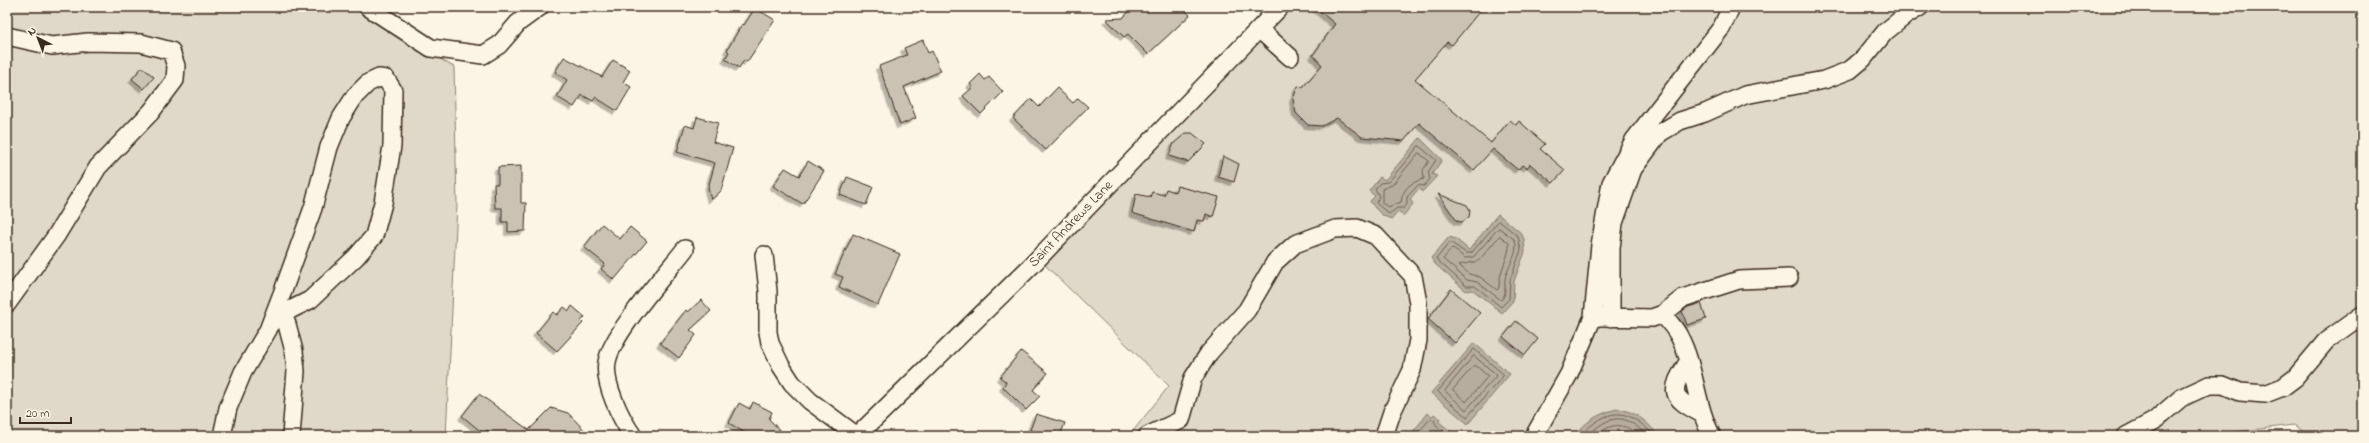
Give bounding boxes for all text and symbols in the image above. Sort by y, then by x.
north arrow [18,18,58,58]
text: N [24,23,40,40]
street label: Saint Andrews Lane [1024,175,1119,272]
scale bar [20,399,71,425]
text: 20 m [26,405,49,423]

